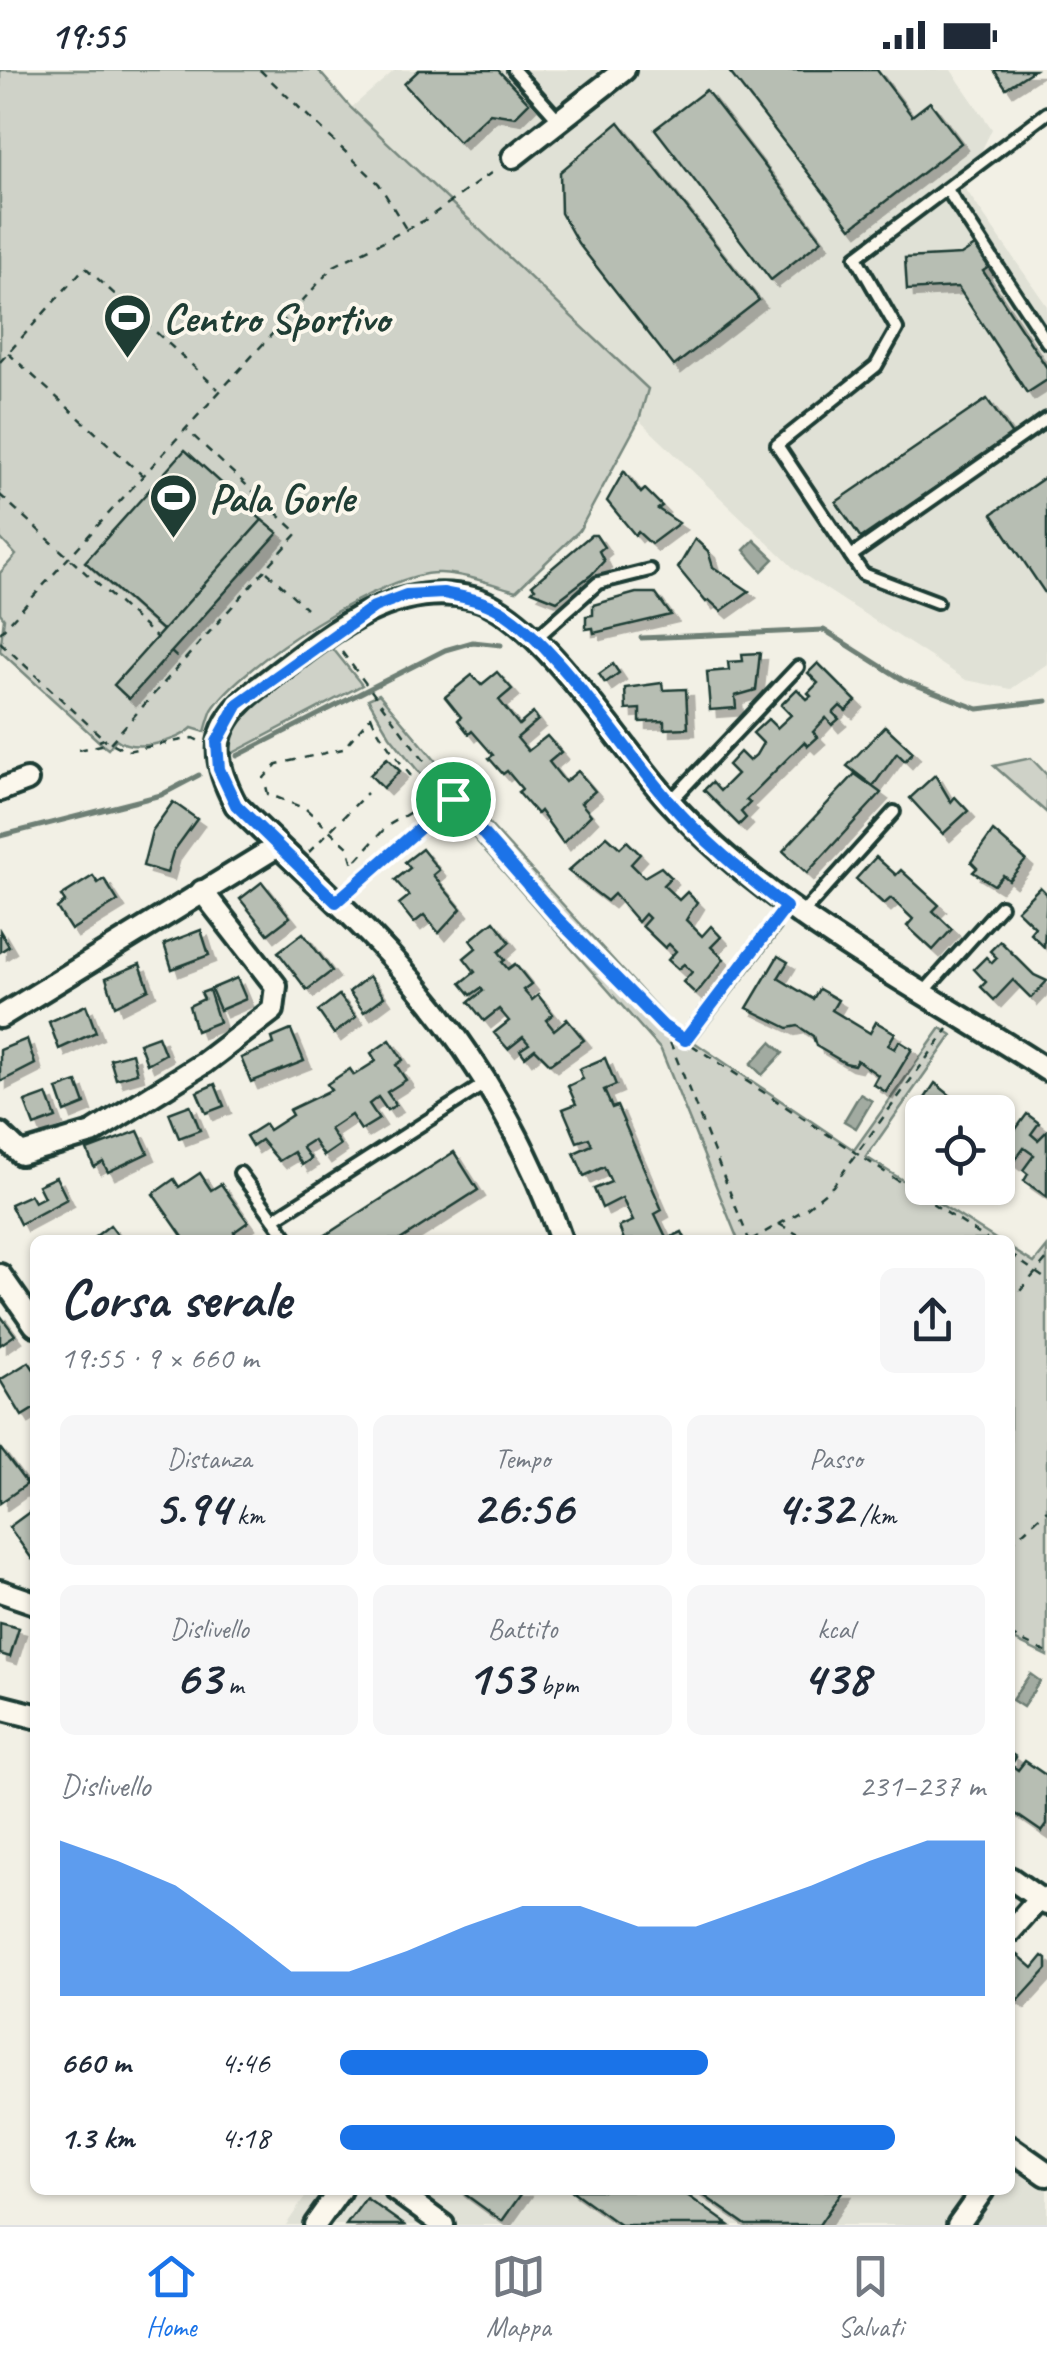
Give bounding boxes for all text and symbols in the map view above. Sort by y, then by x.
text: 19:55 [50,12,124,59]
sports icon: Centro Sportivo [102,292,154,360]
place label: Centro Sportivo [163,292,393,345]
sports icon: Pala Gorle [148,472,200,540]
place label: Pala Gorle [209,472,358,525]
pin [411,757,496,842]
icon: arrive [426,772,481,827]
map controls [905,1095,1015,1205]
button: locate [905,1095,1015,1205]
text: Corsa serale [60,1264,291,1334]
button: share [880,1268,985,1373]
text: 19:55 · 9 × 660 m [60,1337,258,1378]
text: Distanza [167,1441,252,1476]
text: Tempo [495,1441,550,1476]
text: Passo [809,1441,862,1476]
text: 5.94 [154,1476,230,1539]
text: 26:56 [472,1476,573,1539]
text: 4:32 [775,1476,853,1539]
text: km [230,1497,264,1532]
text: /km [853,1497,896,1532]
text: Dislivello [170,1611,249,1646]
text: Battito [488,1611,557,1646]
text: kcal [817,1611,854,1646]
text: 63 [175,1646,221,1709]
text: 153 [467,1646,533,1709]
text: 438 [802,1646,870,1709]
text: m [221,1667,243,1702]
text: bpm [533,1667,578,1702]
text: Dislivello [60,1765,150,1806]
text: 231–237 m [859,1765,985,1806]
text: 660 m [60,2042,131,2083]
text: 4:46 [220,2042,270,2083]
text: 1.3 km [60,2117,134,2158]
text: 4:18 [220,2117,270,2158]
tab: Home [144,2249,199,2344]
tab: Mappa [486,2249,551,2344]
tab: Salvati [838,2249,903,2344]

